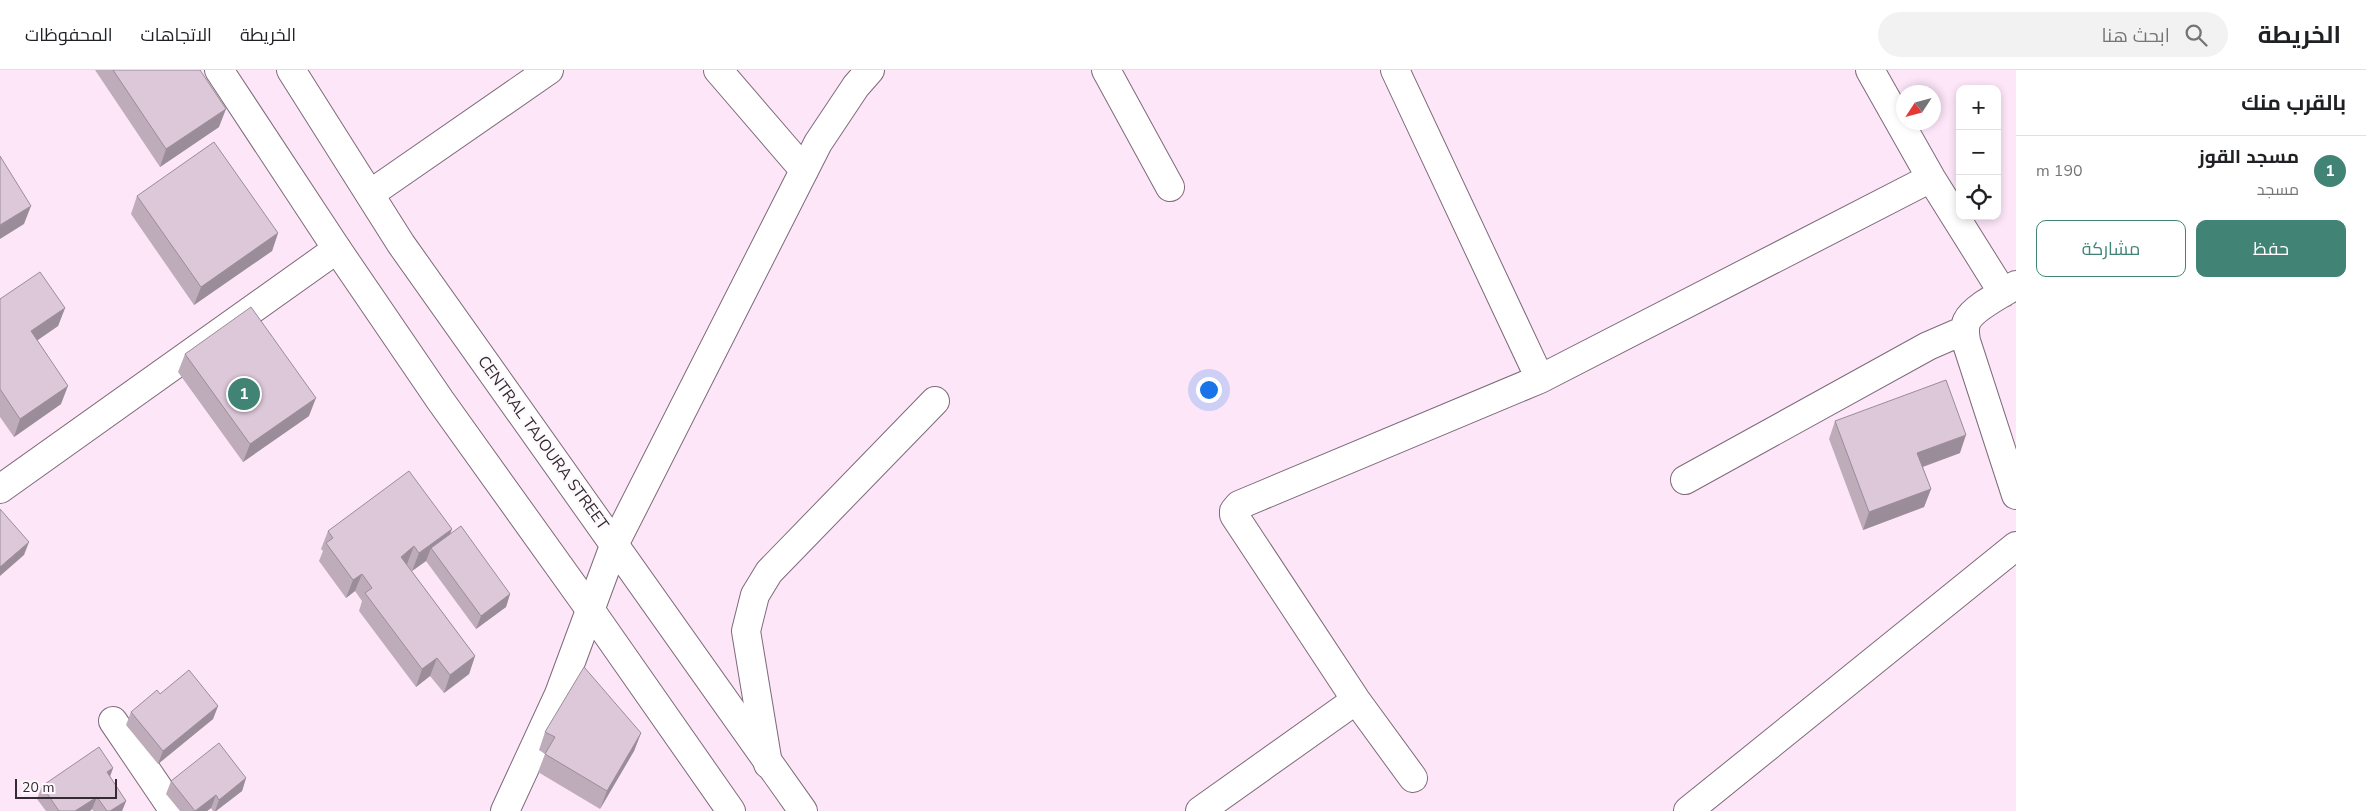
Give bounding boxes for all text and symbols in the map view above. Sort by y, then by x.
search box [1878,12,2228,57]
text: الخريطة [2258,19,2341,51]
icon: search [2182,21,2210,49]
text: المحفوظات [25,23,113,47]
text: الاتجاهات [141,23,212,47]
text: الخريطة [240,23,296,47]
text: ابحث هنا [2101,23,2170,49]
north arrow [1896,85,1941,130]
map controls [1956,85,2001,220]
button: + [1956,85,2001,130]
text: بالقرب منك [2241,89,2346,117]
button: − [1956,130,2001,175]
text: مسجد القوز [2199,144,2299,170]
text: 190 m [2036,160,2083,182]
text: 1 [2325,160,2335,182]
button: locate [1956,175,2001,220]
text: مسجد [2257,179,2299,201]
button: مشاركة [2036,220,2186,277]
button: حفظ [2196,220,2346,277]
street label: CENTRAL TAJOURA STREET [472,351,614,535]
pin: 1 [228,375,260,413]
your location [1196,377,1222,403]
scale bar [15,776,118,799]
text: 20 m [22,778,54,797]

